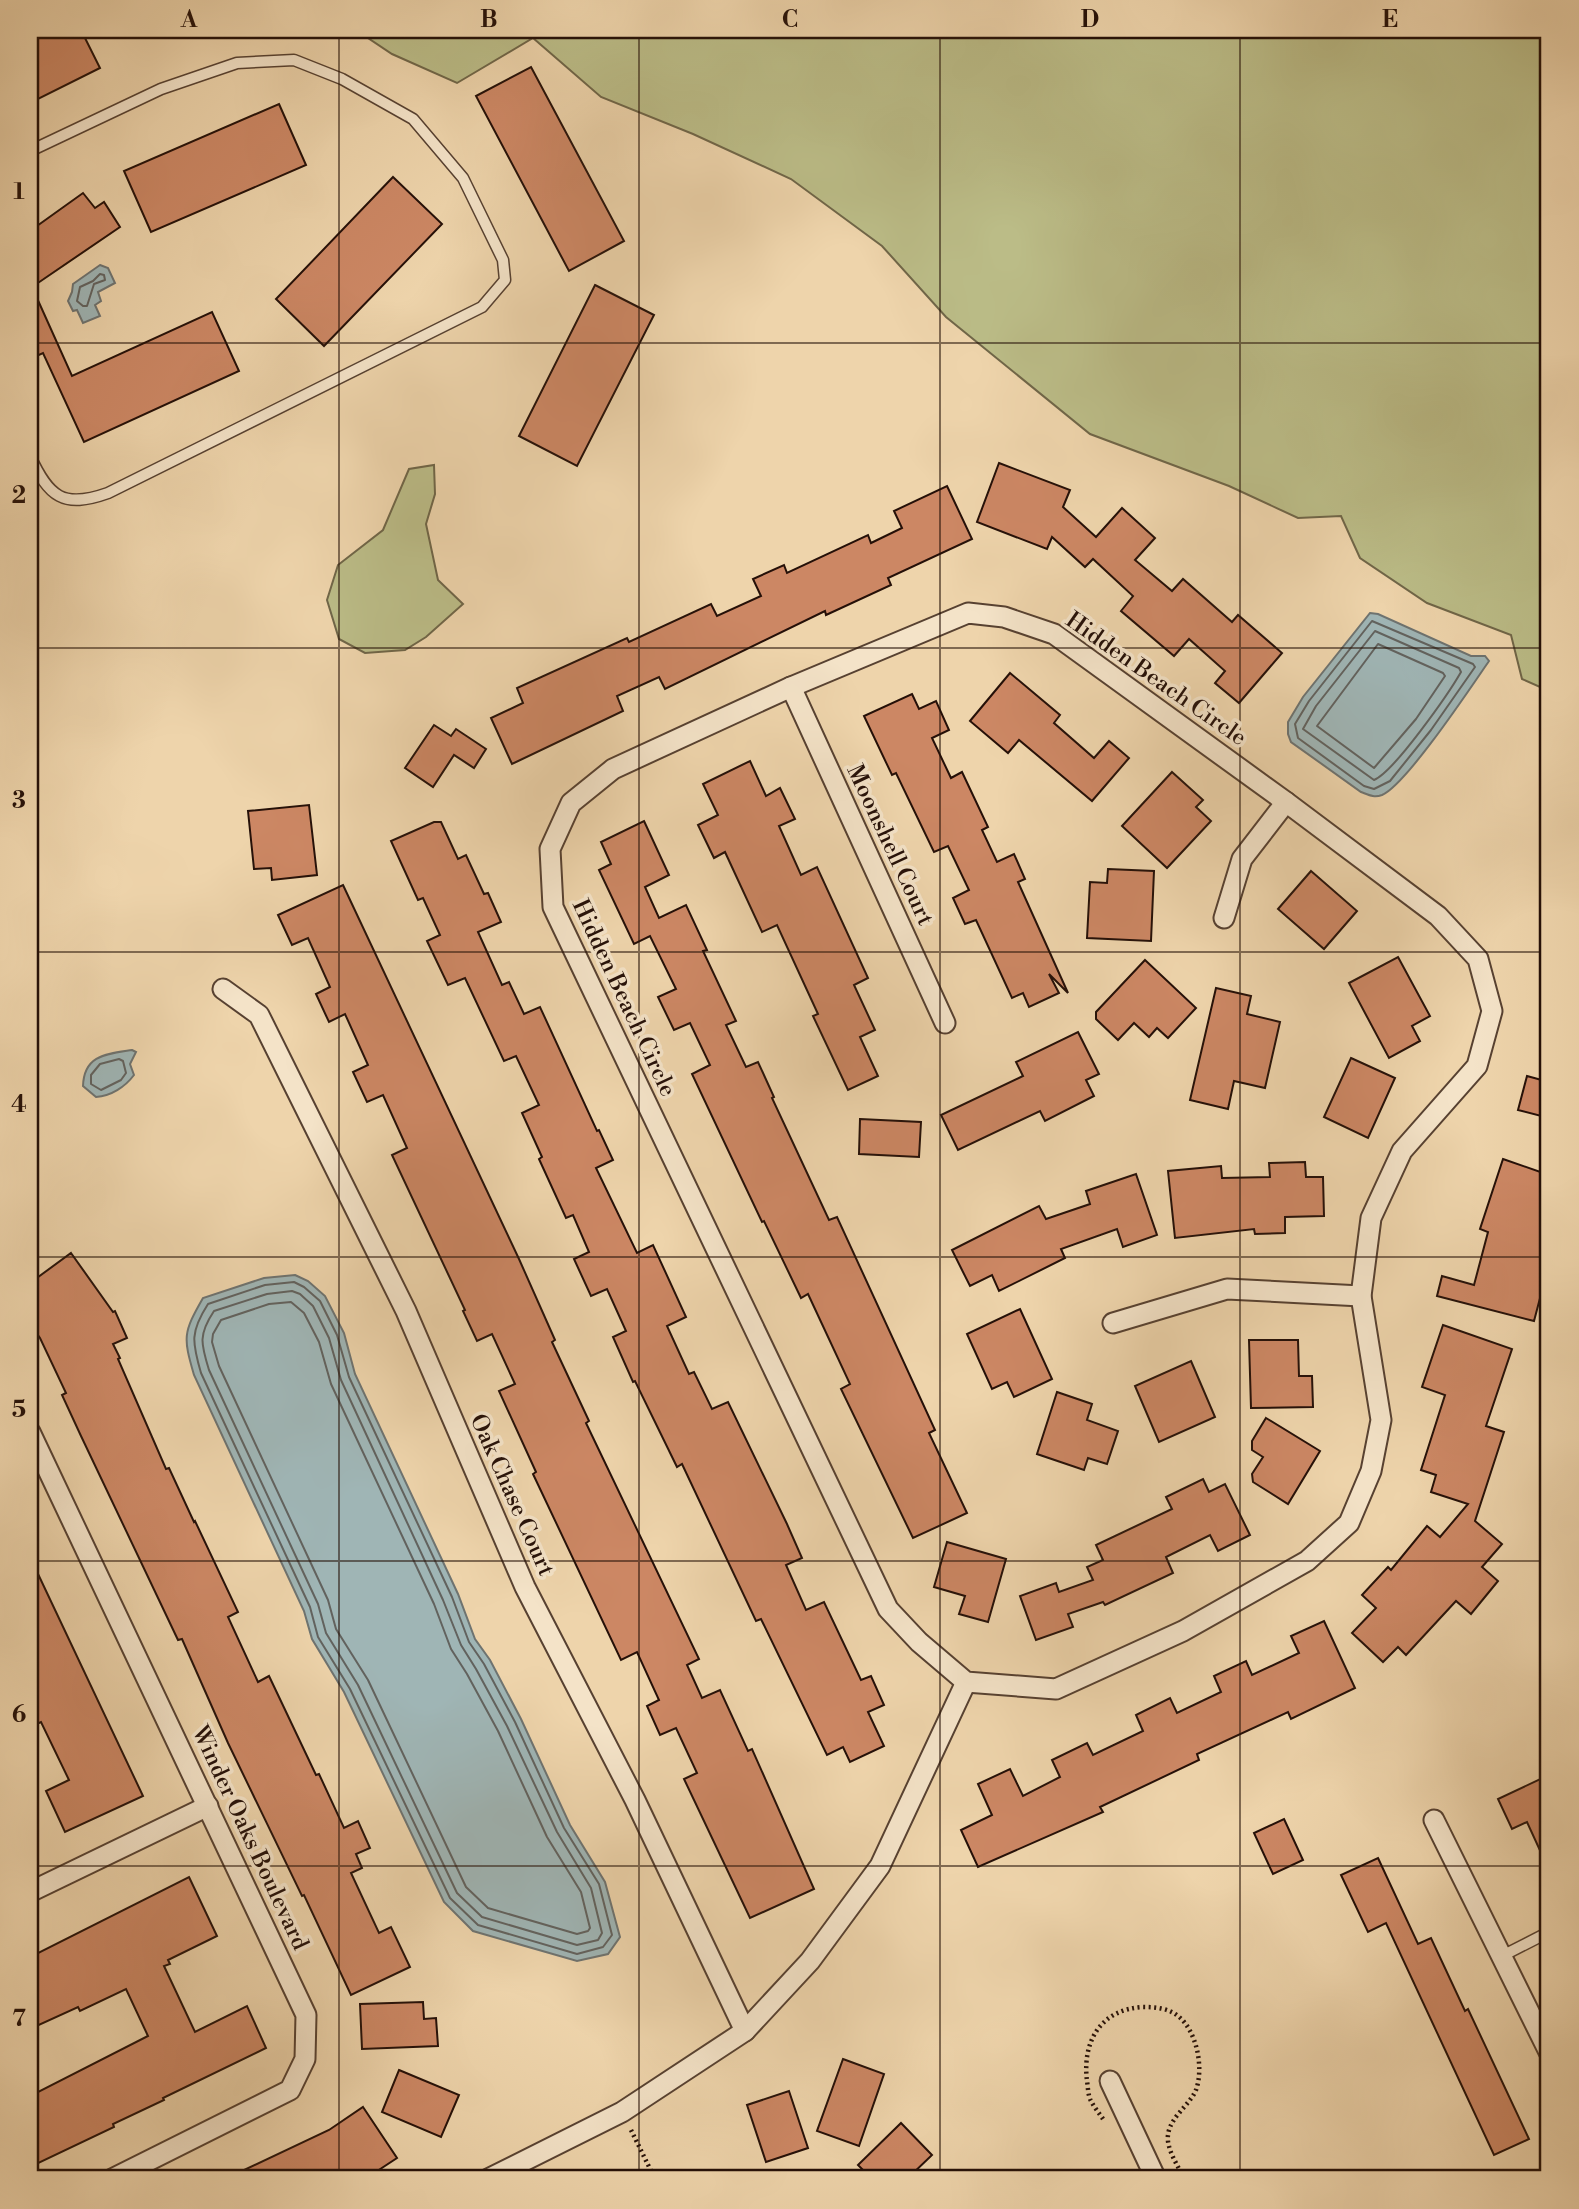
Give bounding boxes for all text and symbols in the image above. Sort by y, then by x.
text: A [180,6,198,34]
text: B [480,6,498,34]
text: C [782,6,798,34]
text: D [1081,6,1099,34]
text: E [1382,6,1398,34]
text: 1 [13,178,25,206]
text: 2 [12,482,26,510]
street label: Hidden Beach Circle [1060,606,1252,752]
street label: Moonshell Court [841,760,939,930]
text: 3 [12,787,26,815]
street label: Hidden Beach Circle [566,895,682,1101]
text: 4 [11,1091,27,1119]
text: 5 [12,1396,26,1424]
street label: Oak Chase Court [464,1410,560,1580]
text: 6 [12,1701,26,1729]
street label: Winder Oaks Boulevard [185,1720,314,1955]
text: 7 [12,2005,26,2033]

